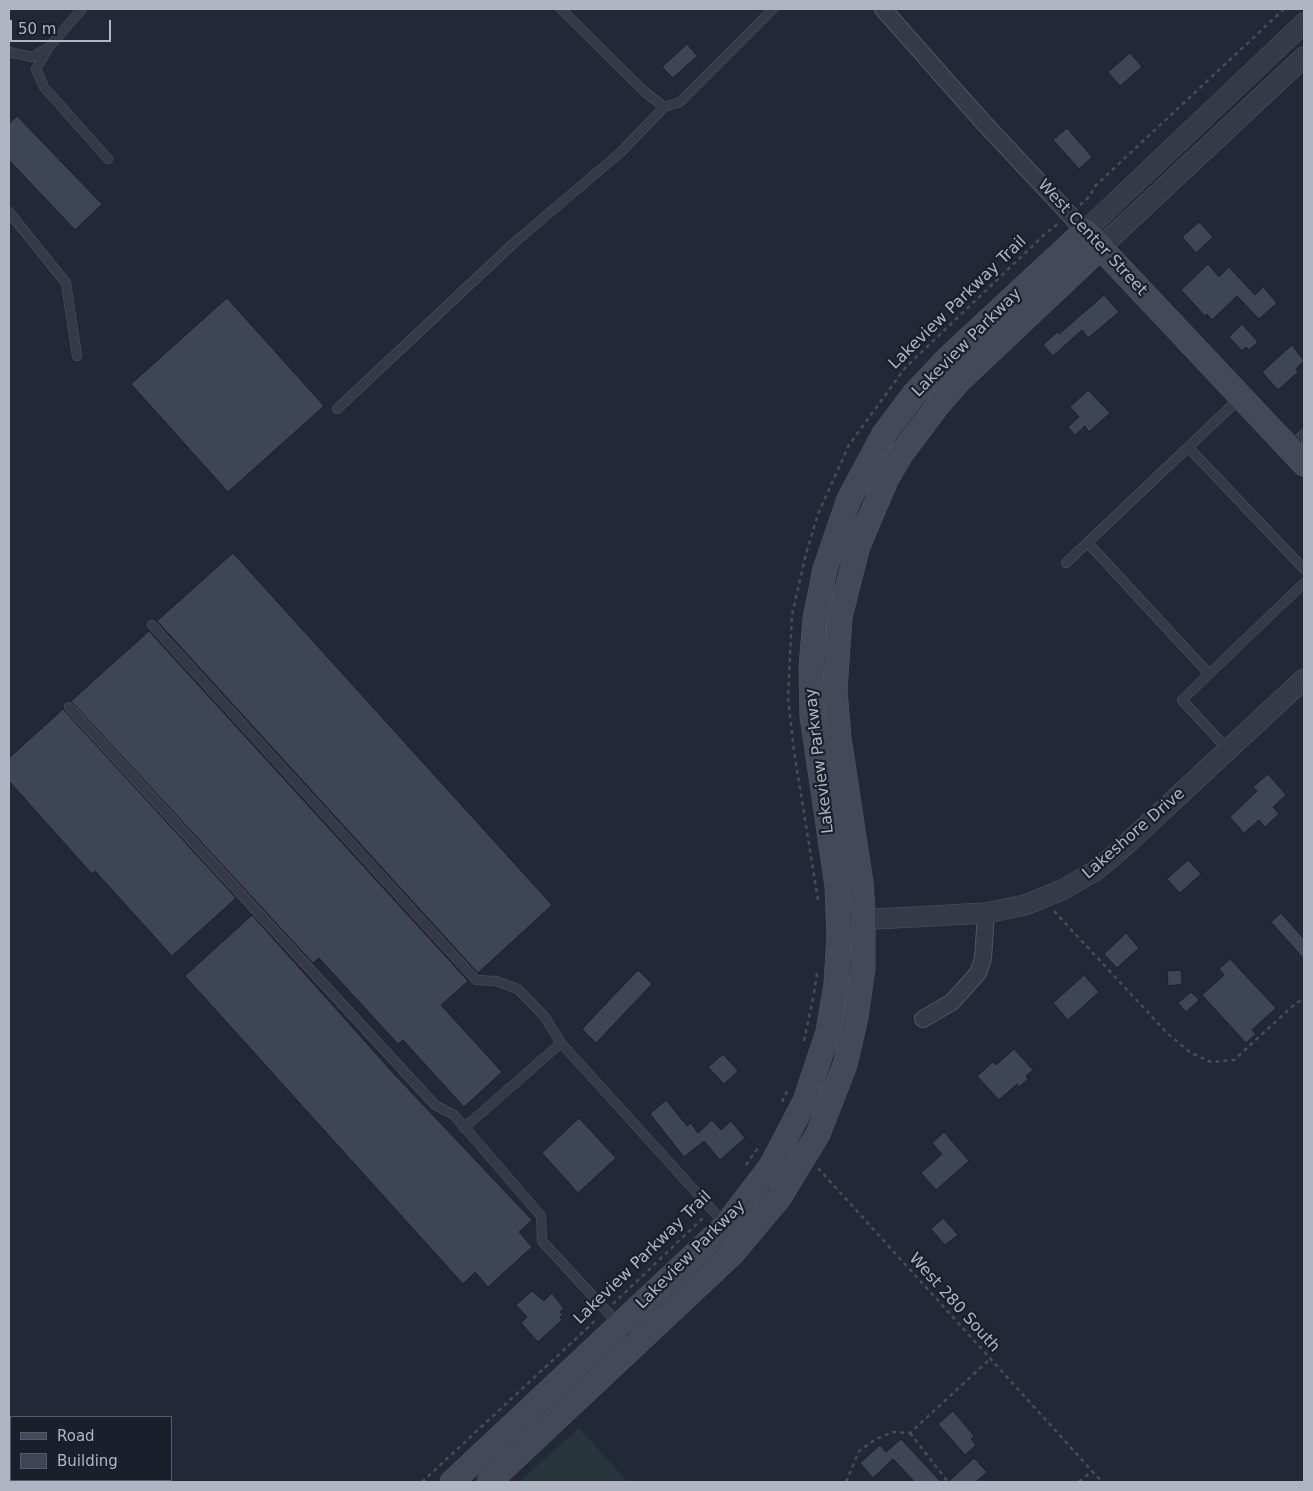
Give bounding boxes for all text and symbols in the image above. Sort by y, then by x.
scale bar [12,10,114,42]
text: 50 m [18,20,56,38]
street label: West Center Street [1033,176,1151,300]
street label: Lakeview Parkway Trail [885,232,1031,374]
street label: Lakeview Parkway [909,285,1025,401]
street label: Lakeview Parkway [802,687,838,835]
street label: Lakeshore Drive [1079,784,1189,884]
street label: Lakeview Parkway Trail [570,1187,716,1329]
street label: Lakeview Parkway [633,1197,749,1313]
street label: West 280 South [905,1250,1003,1356]
legend [10,1416,172,1481]
text: Road [57,1427,95,1445]
text: Building [57,1452,118,1470]

